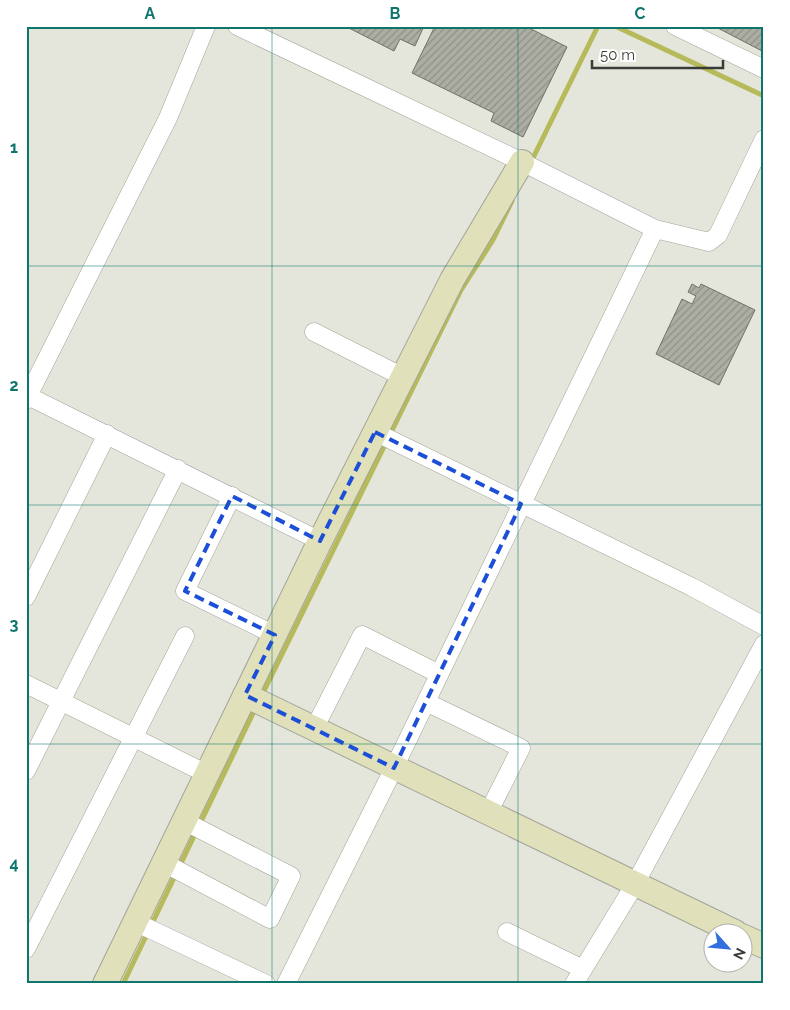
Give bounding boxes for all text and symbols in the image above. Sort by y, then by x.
text: A [145,4,156,23]
text: B [390,4,401,23]
text: C [635,4,646,23]
scale bar [592,38,724,70]
text: 50 m [600,46,635,64]
text: 1 [10,138,18,157]
text: 2 [9,376,19,395]
text: 3 [10,615,19,634]
text: 4 [9,854,19,873]
north arrow [702,922,752,972]
text: N [730,946,749,962]

